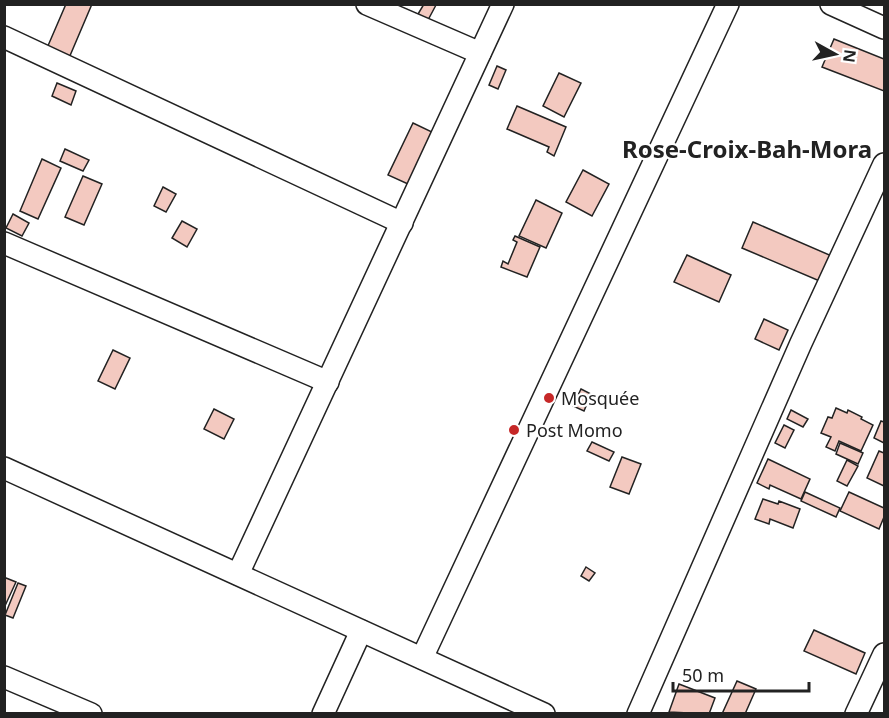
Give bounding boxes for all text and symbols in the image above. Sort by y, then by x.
north arrow [805,24,865,84]
text: N [838,48,862,64]
district label: Rose-Croix-Bah-Mora [622,132,872,165]
place label: Mosquée [561,386,639,410]
marker: Mosquée [542,391,556,405]
place label: Post Momo [526,418,623,442]
marker: Post Momo [507,423,521,437]
scale bar [673,655,810,693]
text: 50 m [682,663,724,687]

